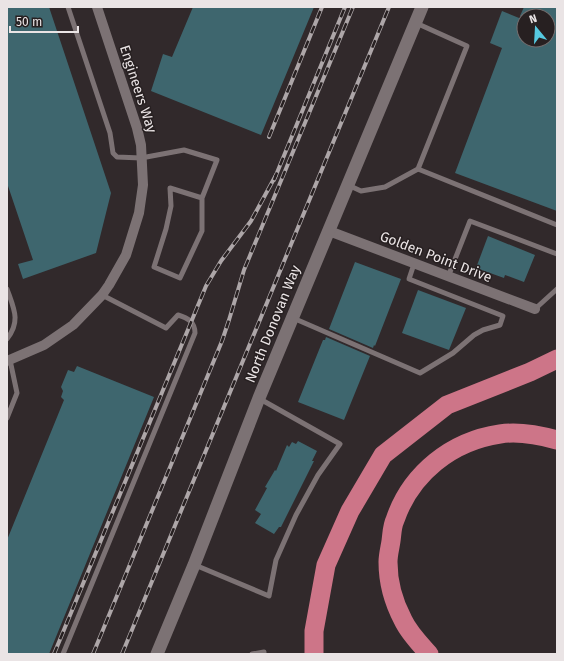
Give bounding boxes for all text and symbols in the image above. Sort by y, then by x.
scale bar [10,8,78,34]
north arrow [516,8,556,48]
text: N [528,12,539,26]
text: 50 m [16,15,42,29]
street label: Engineers Way [116,43,160,135]
street label: Golden Point Drive [378,228,494,286]
street label: North Donovan Way [242,263,304,385]

